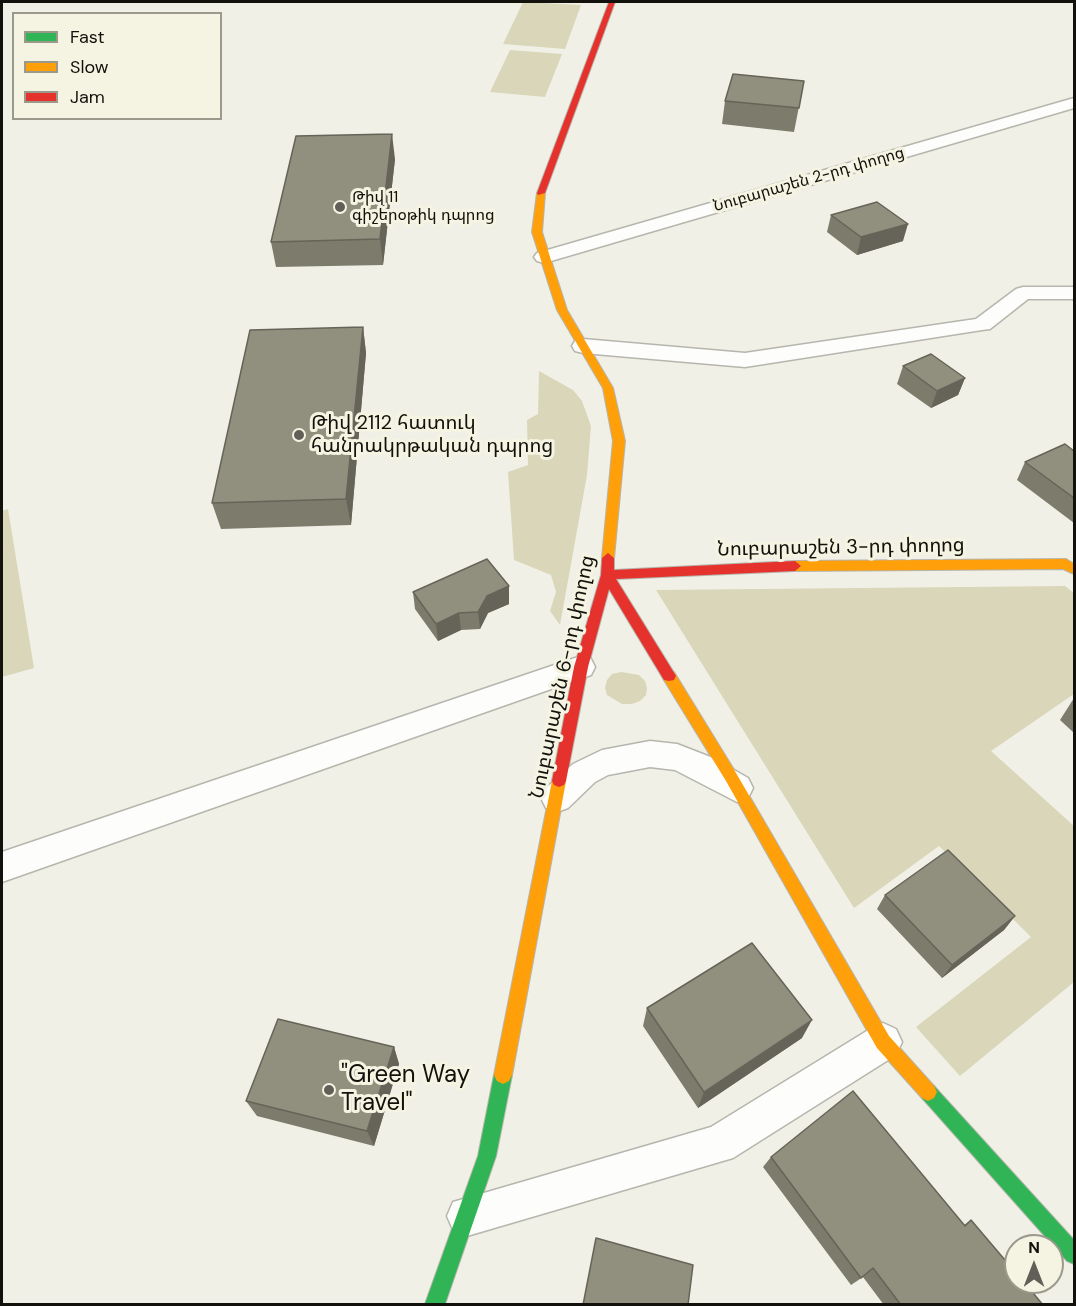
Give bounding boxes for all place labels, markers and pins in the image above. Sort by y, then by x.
place label: Թիվ 11 գիշերօթիկ դպրոց [352,188,495,226]
marker: Թիվ 11 գիշերօթիկ դպրոց [333,200,347,214]
place label: Թիվ 2112 հատուկ հանրակրթական դպրոց [311,412,553,459]
marker: Թիվ 2112 հատուկ հանրակրթական դպրոց [292,428,306,442]
place label: "Green Way Travel" [341,1062,470,1118]
marker: "Green Way Travel" [322,1083,336,1097]

